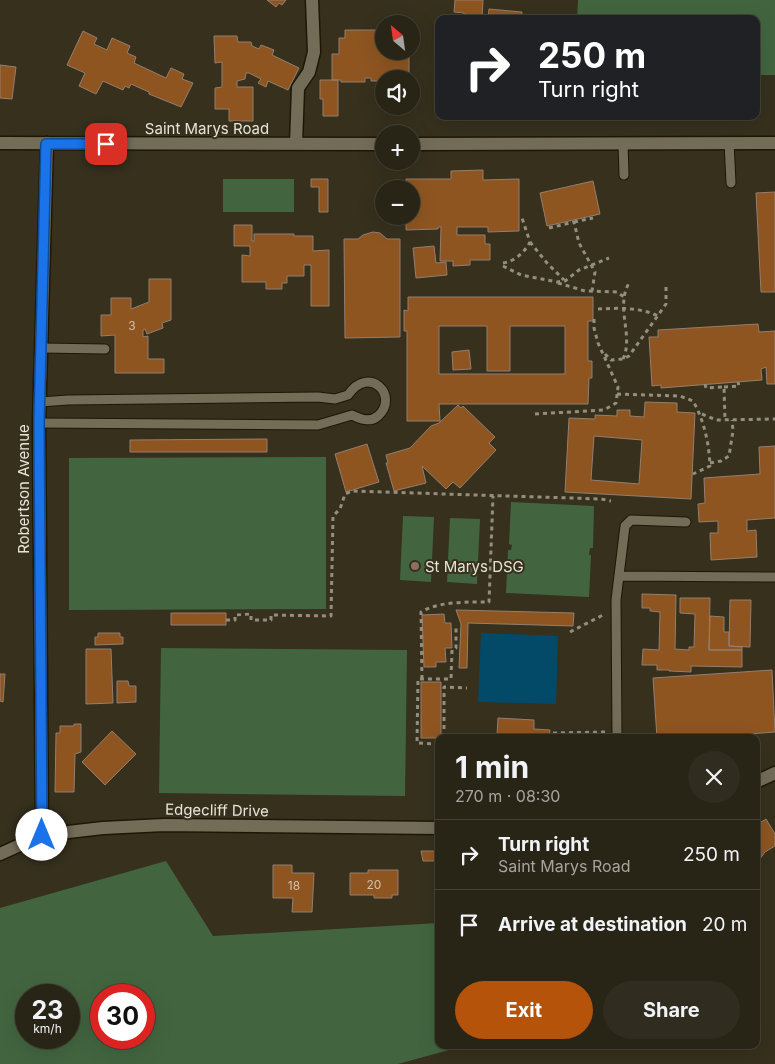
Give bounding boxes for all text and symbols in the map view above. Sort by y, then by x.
north arrow [375,15,420,60]
map controls [375,15,420,225]
text: 250 m [538,34,646,76]
icon: right [455,35,520,100]
button: sound [375,70,420,115]
text: Turn right [538,76,639,102]
street label: Saint Marys Road [145,119,269,138]
pin [85,123,127,165]
button: + [375,125,420,170]
icon: arrive [92,130,120,158]
button: − [375,180,420,225]
house number: 3 [128,318,136,333]
street label: Robertson Avenue [14,424,33,554]
place label: St Marys DSG [425,557,524,576]
marker: St Marys DSG [409,560,421,572]
text: 1 min [455,749,529,785]
button: close [688,751,740,803]
text: 270 m · 08:30 [455,786,560,806]
street label: Edgecliff Drive [165,800,269,820]
position arrow [15,808,67,860]
text: Turn right [498,833,589,856]
icon: right [455,841,483,869]
text: 250 m [683,843,740,866]
text: Saint Marys Road [498,856,631,876]
house number: 20 [367,877,381,892]
house number: 18 [288,878,300,893]
icon: arrive [455,911,483,939]
text: Arrive at destination [498,913,687,936]
text: 20 m [702,913,748,936]
button: Exit [455,981,593,1039]
button: Share [603,981,740,1039]
speed limit sign: 30 [90,984,155,1049]
text: 23 [32,995,63,1025]
text: km/h [33,1021,62,1036]

